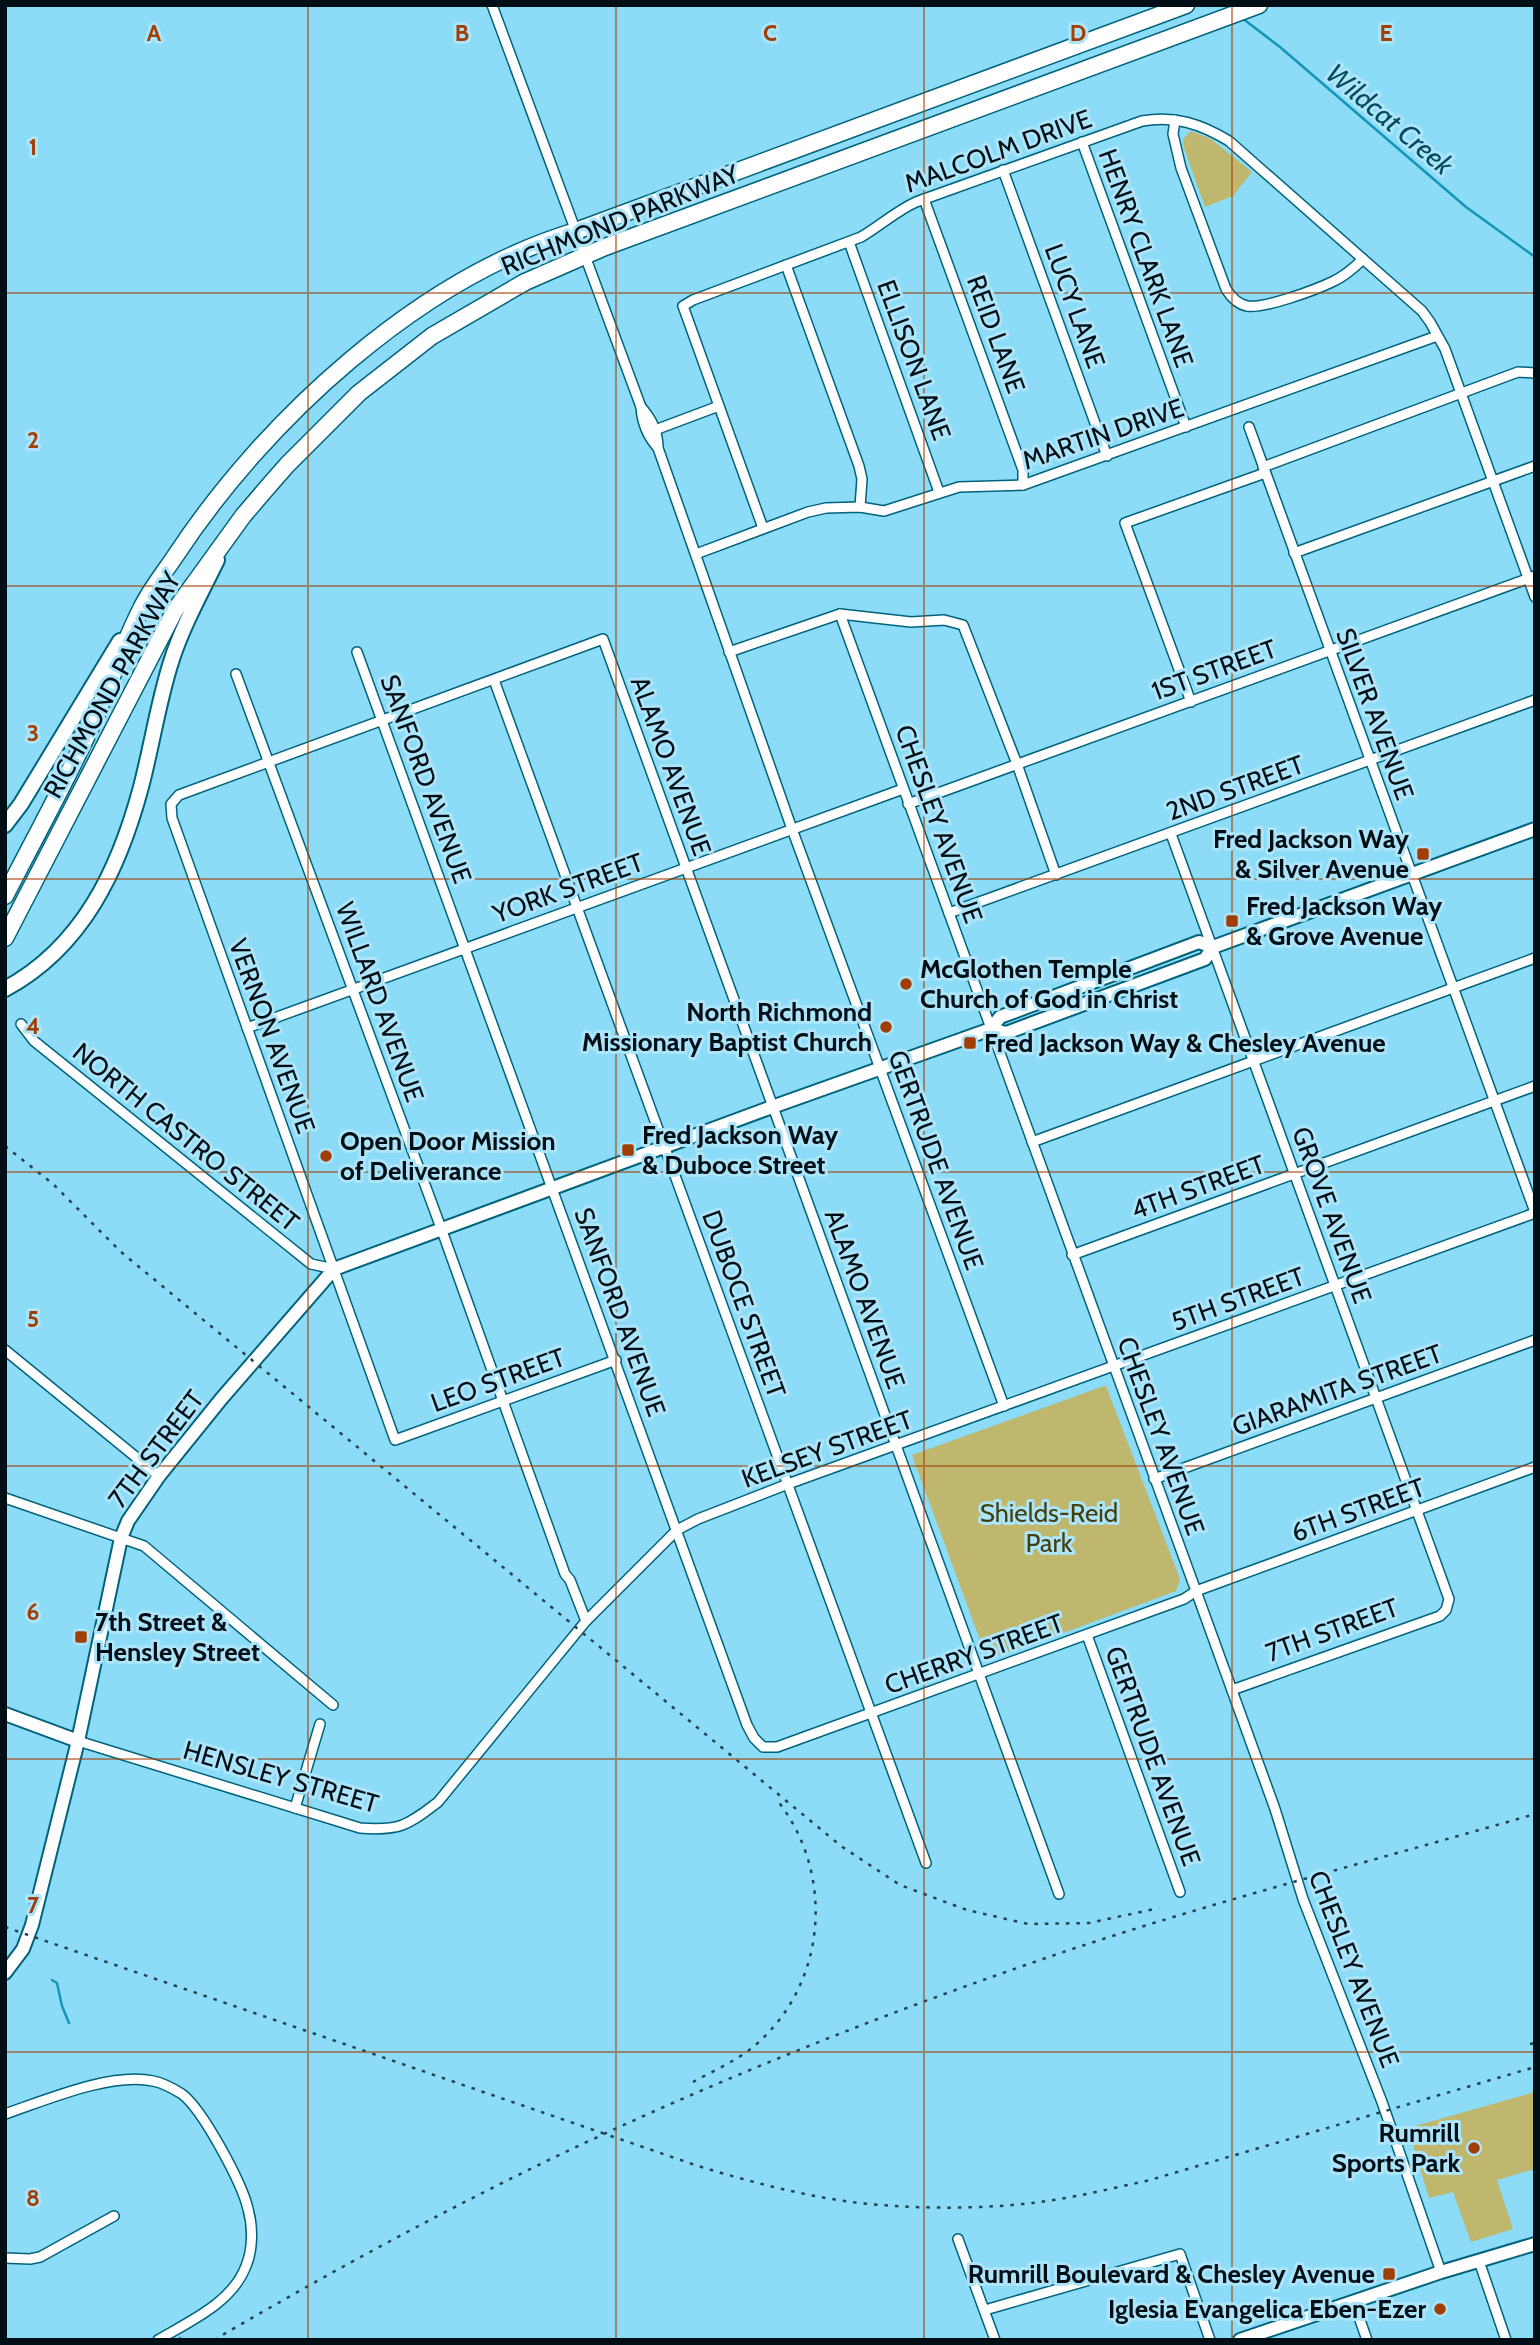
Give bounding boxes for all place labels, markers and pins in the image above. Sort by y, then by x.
place label: Fred Jackson Way & Silver Avenue [1213,823,1409,885]
marker: Fred Jackson Way & Silver Avenue [1415,846,1431,862]
place label: Fred Jackson Way & Grove Avenue [1246,890,1442,952]
marker: Fred Jackson Way & Grove Avenue [1224,913,1240,929]
place label: McGlothen Temple Church of God in Christ [920,953,1178,1015]
marker: McGlothen Temple Church of God in Christ [898,976,914,992]
place label: North Richmond Missionary Baptist Church [582,996,872,1058]
marker: North Richmond Missionary Baptist Church [878,1019,894,1035]
place label: Fred Jackson Way & Chesley Avenue [984,1027,1386,1059]
marker: Fred Jackson Way & Chesley Avenue [962,1035,978,1051]
place label: Fred Jackson Way & Duboce Street [642,1119,838,1181]
place label: Open Door Mission of Deliverance [340,1125,556,1187]
marker: Fred Jackson Way & Duboce Street [620,1142,636,1158]
marker: Open Door Mission of Deliverance [318,1148,334,1164]
place label: 7th Street & Hensley Street [95,1606,260,1668]
marker: 7th Street & Hensley Street [73,1629,89,1645]
place label: Rumrill Sports Park [1332,2117,1460,2179]
marker: Rumrill Sports Park [1466,2140,1482,2156]
place label: Rumrill Boulevard & Chesley Avenue [968,2258,1375,2290]
marker: Rumrill Boulevard & Chesley Avenue [1381,2266,1397,2282]
place label: Iglesia Evangelica Eben-Ezer [1108,2293,1426,2325]
marker: Iglesia Evangelica Eben-Ezer [1432,2301,1448,2317]

